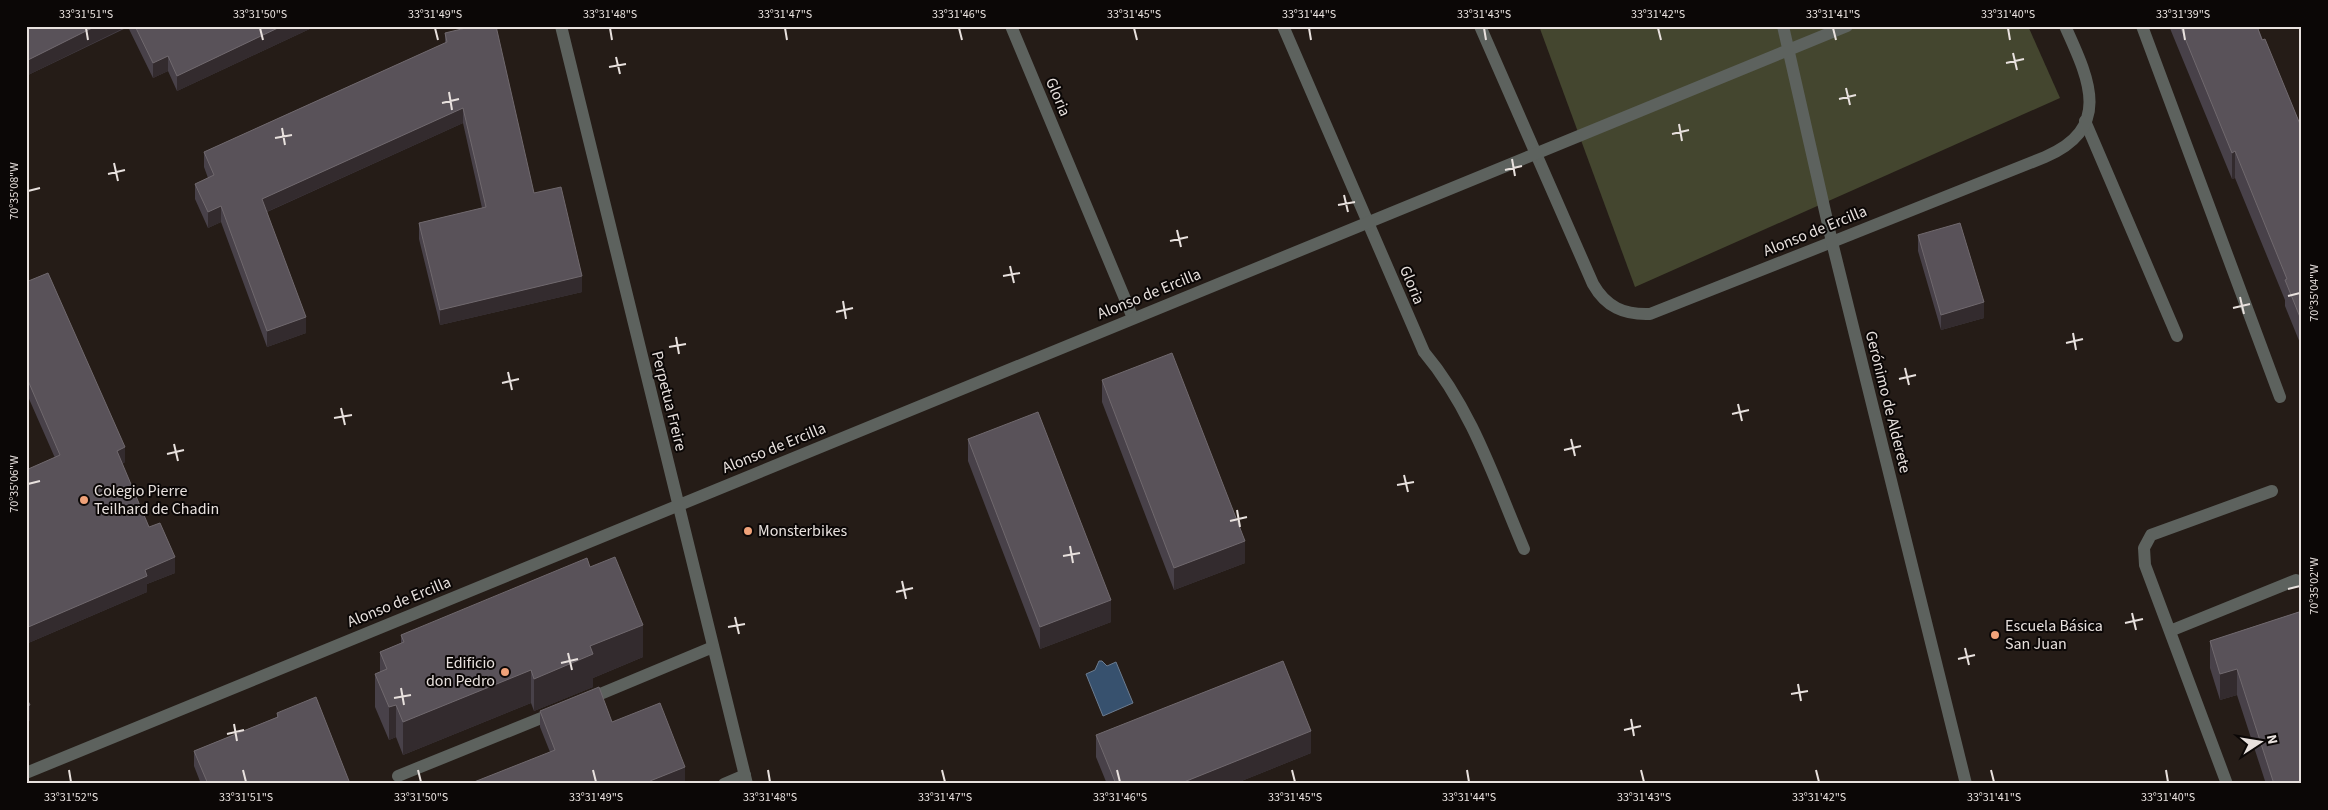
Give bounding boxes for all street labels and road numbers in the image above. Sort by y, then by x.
street label: Gloria [1040,74,1076,120]
street label: Alonso de Ercilla [1760,200,1870,262]
street label: Gloria [1394,262,1430,308]
street label: Alonso de Ercilla [1094,263,1204,325]
street label: Gerónimo de Alderete [1860,329,1916,475]
street label: Perpetua Freire [646,349,692,453]
street label: Alonso de Ercilla [719,417,829,479]
street label: Alonso de Ercilla [344,571,454,633]

